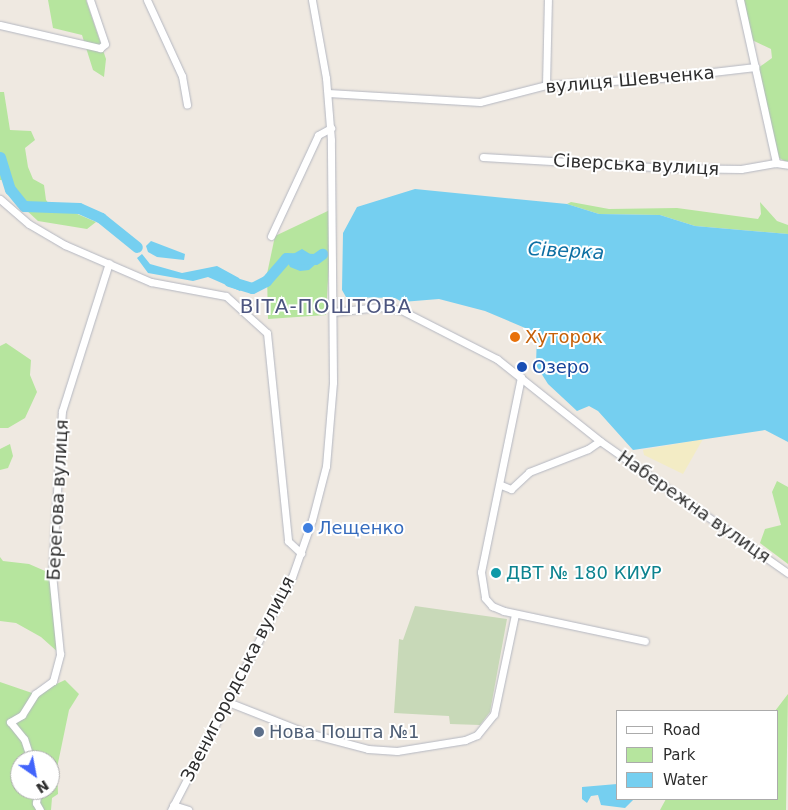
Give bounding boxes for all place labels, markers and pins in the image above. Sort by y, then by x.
place label: Хуторок [525,326,603,348]
marker: Хуторок [509,331,521,343]
place label: Озеро [532,356,589,378]
marker: Озеро [516,361,528,373]
place label: Лещенко [318,517,404,539]
marker: Лещенко [302,522,314,534]
place label: ДВТ № 180 КИУР [506,562,662,584]
marker: ДВТ № 180 КИУР [490,567,502,579]
place label: Нова Пошта №1 [269,721,419,743]
marker: Нова Пошта №1 [253,726,265,738]

